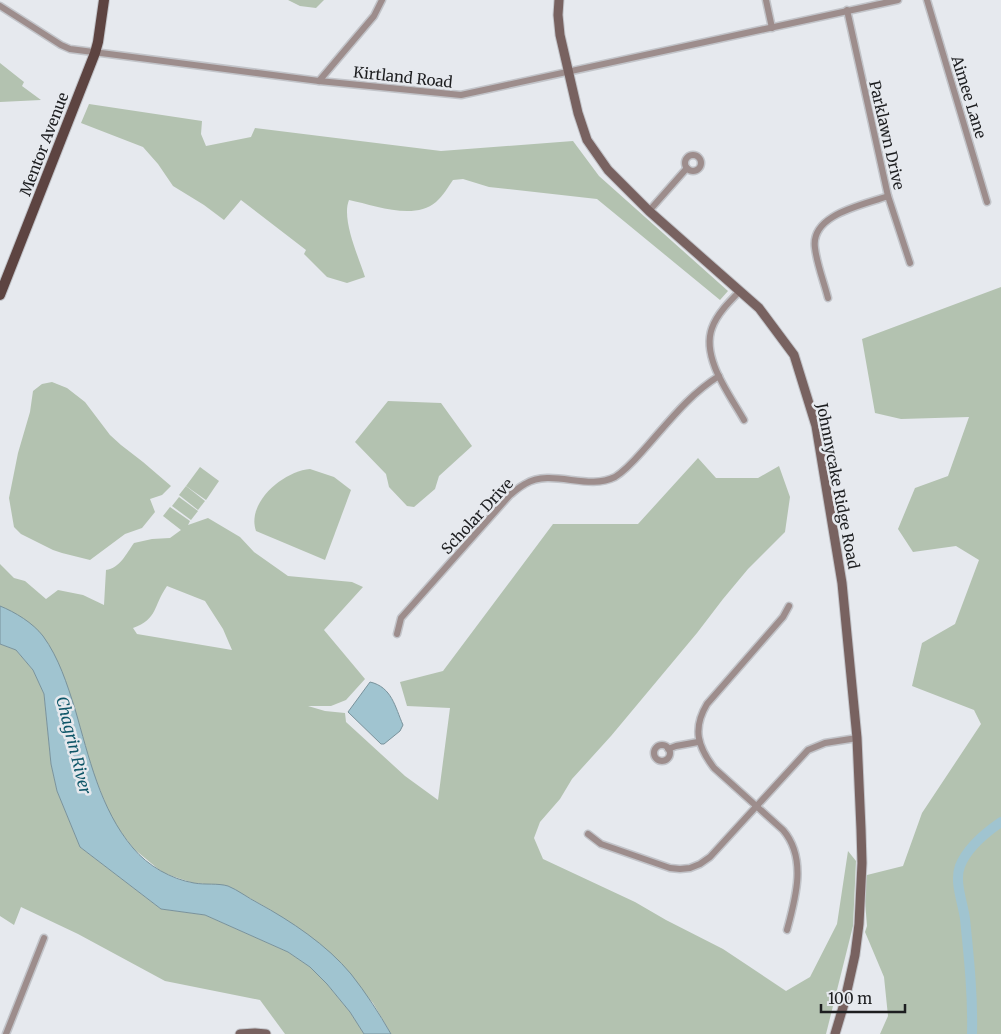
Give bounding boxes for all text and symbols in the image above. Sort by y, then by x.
street label: Aimee Lane [947,52,991,141]
street label: Kirtland Road [352,62,454,92]
street label: Parklawn Drive [865,79,909,192]
street label: Mentor Avenue [16,89,73,198]
street label: Johnnycake Ridge Road [812,400,863,571]
street label: Scholar Drive [437,474,517,558]
water label: Chagrin River [52,694,96,796]
scale bar [821,982,905,1014]
text: 100 m [828,989,872,1008]

